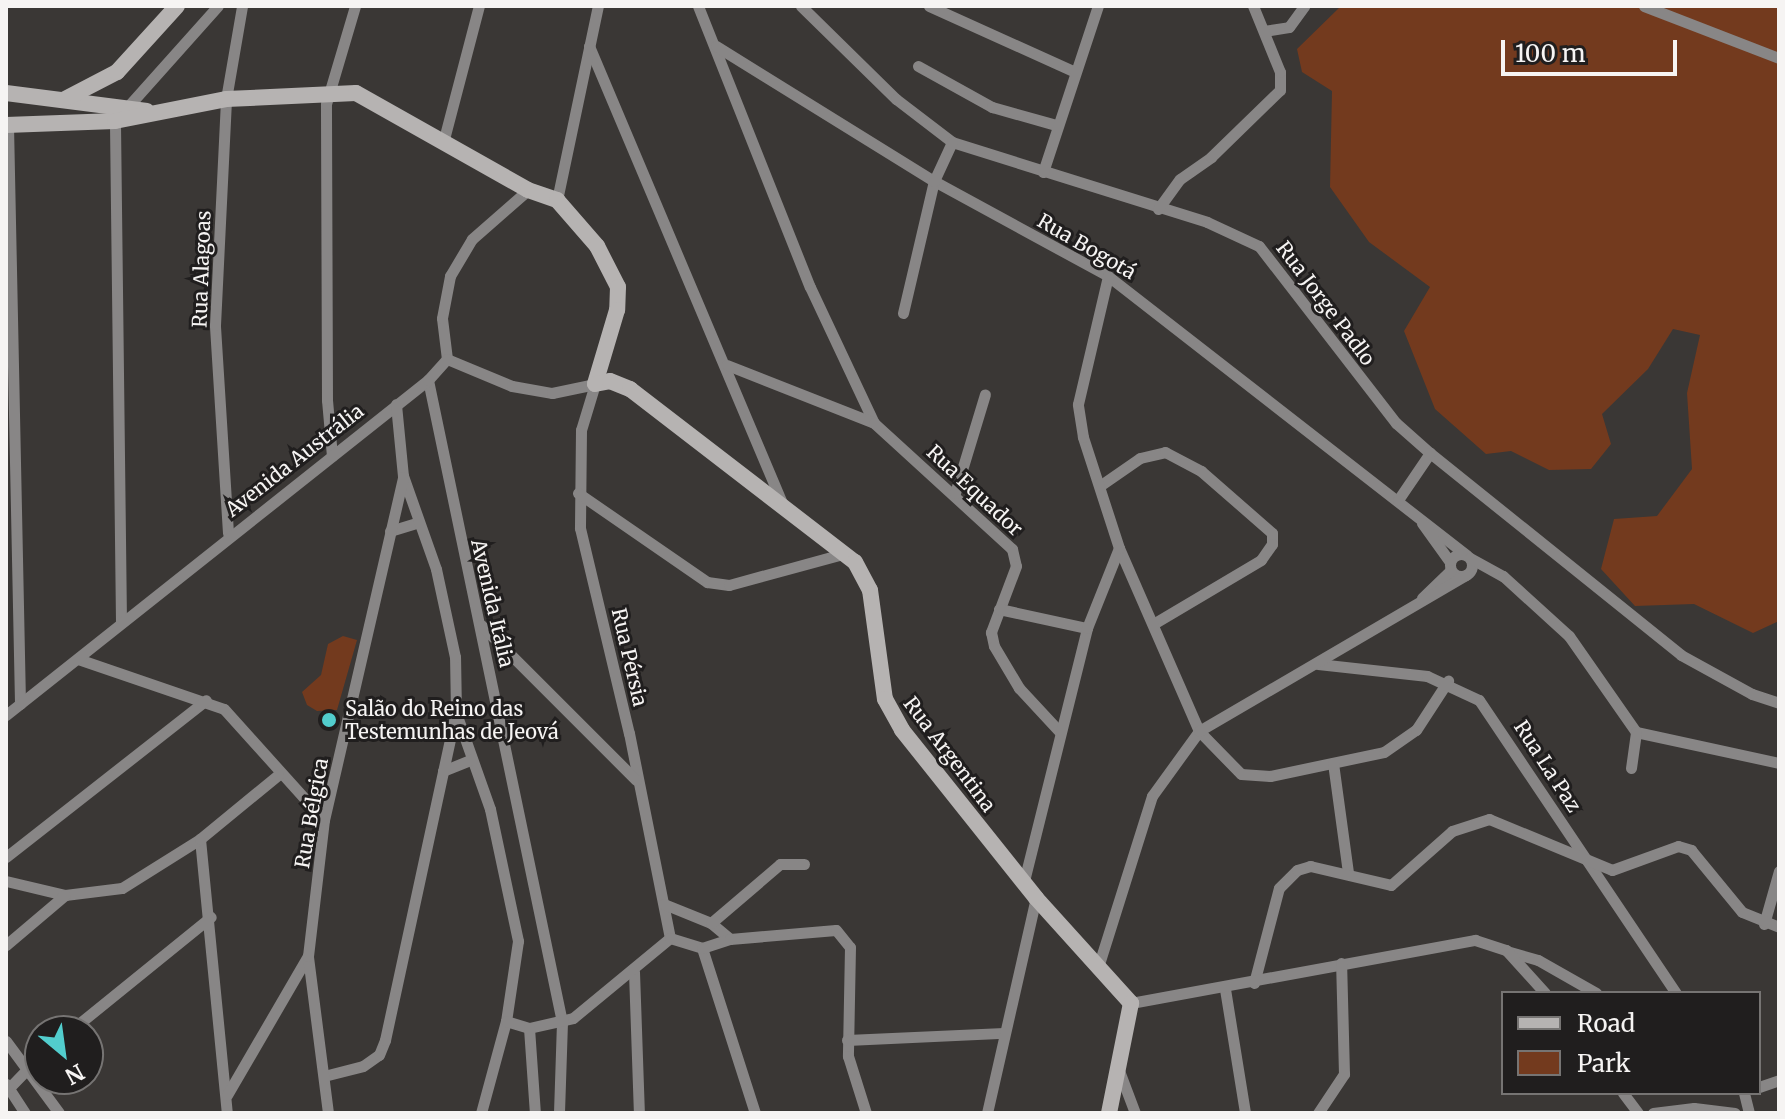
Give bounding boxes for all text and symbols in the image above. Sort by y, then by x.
scale bar [1505,24,1681,74]
text: 100 m [1515,38,1585,69]
street label: Rua Bogotá [1034,208,1140,284]
street label: Rua Alagoas [187,210,215,328]
street label: Rua Jorge Padlo [1272,236,1380,370]
street label: Avenida Austrália [220,399,368,521]
street label: Rua Equador [922,439,1028,541]
street label: Avenida Itália [467,537,519,669]
street label: Rua Pérsia [607,606,653,708]
street label: Rua Argentina [899,692,1001,816]
place label: Salão do Reino das Testemunhas de Jeová [345,696,559,743]
marker: Salão do Reino das Testemunhas de Jeová [320,711,338,729]
street label: Rua La Paz [1510,716,1586,816]
street label: Rua Bélgica [290,756,332,870]
legend [1501,991,1761,1095]
text: Road [1577,1008,1635,1039]
north arrow [24,1015,104,1095]
text: Park [1577,1048,1630,1079]
text: N [60,1058,89,1091]

